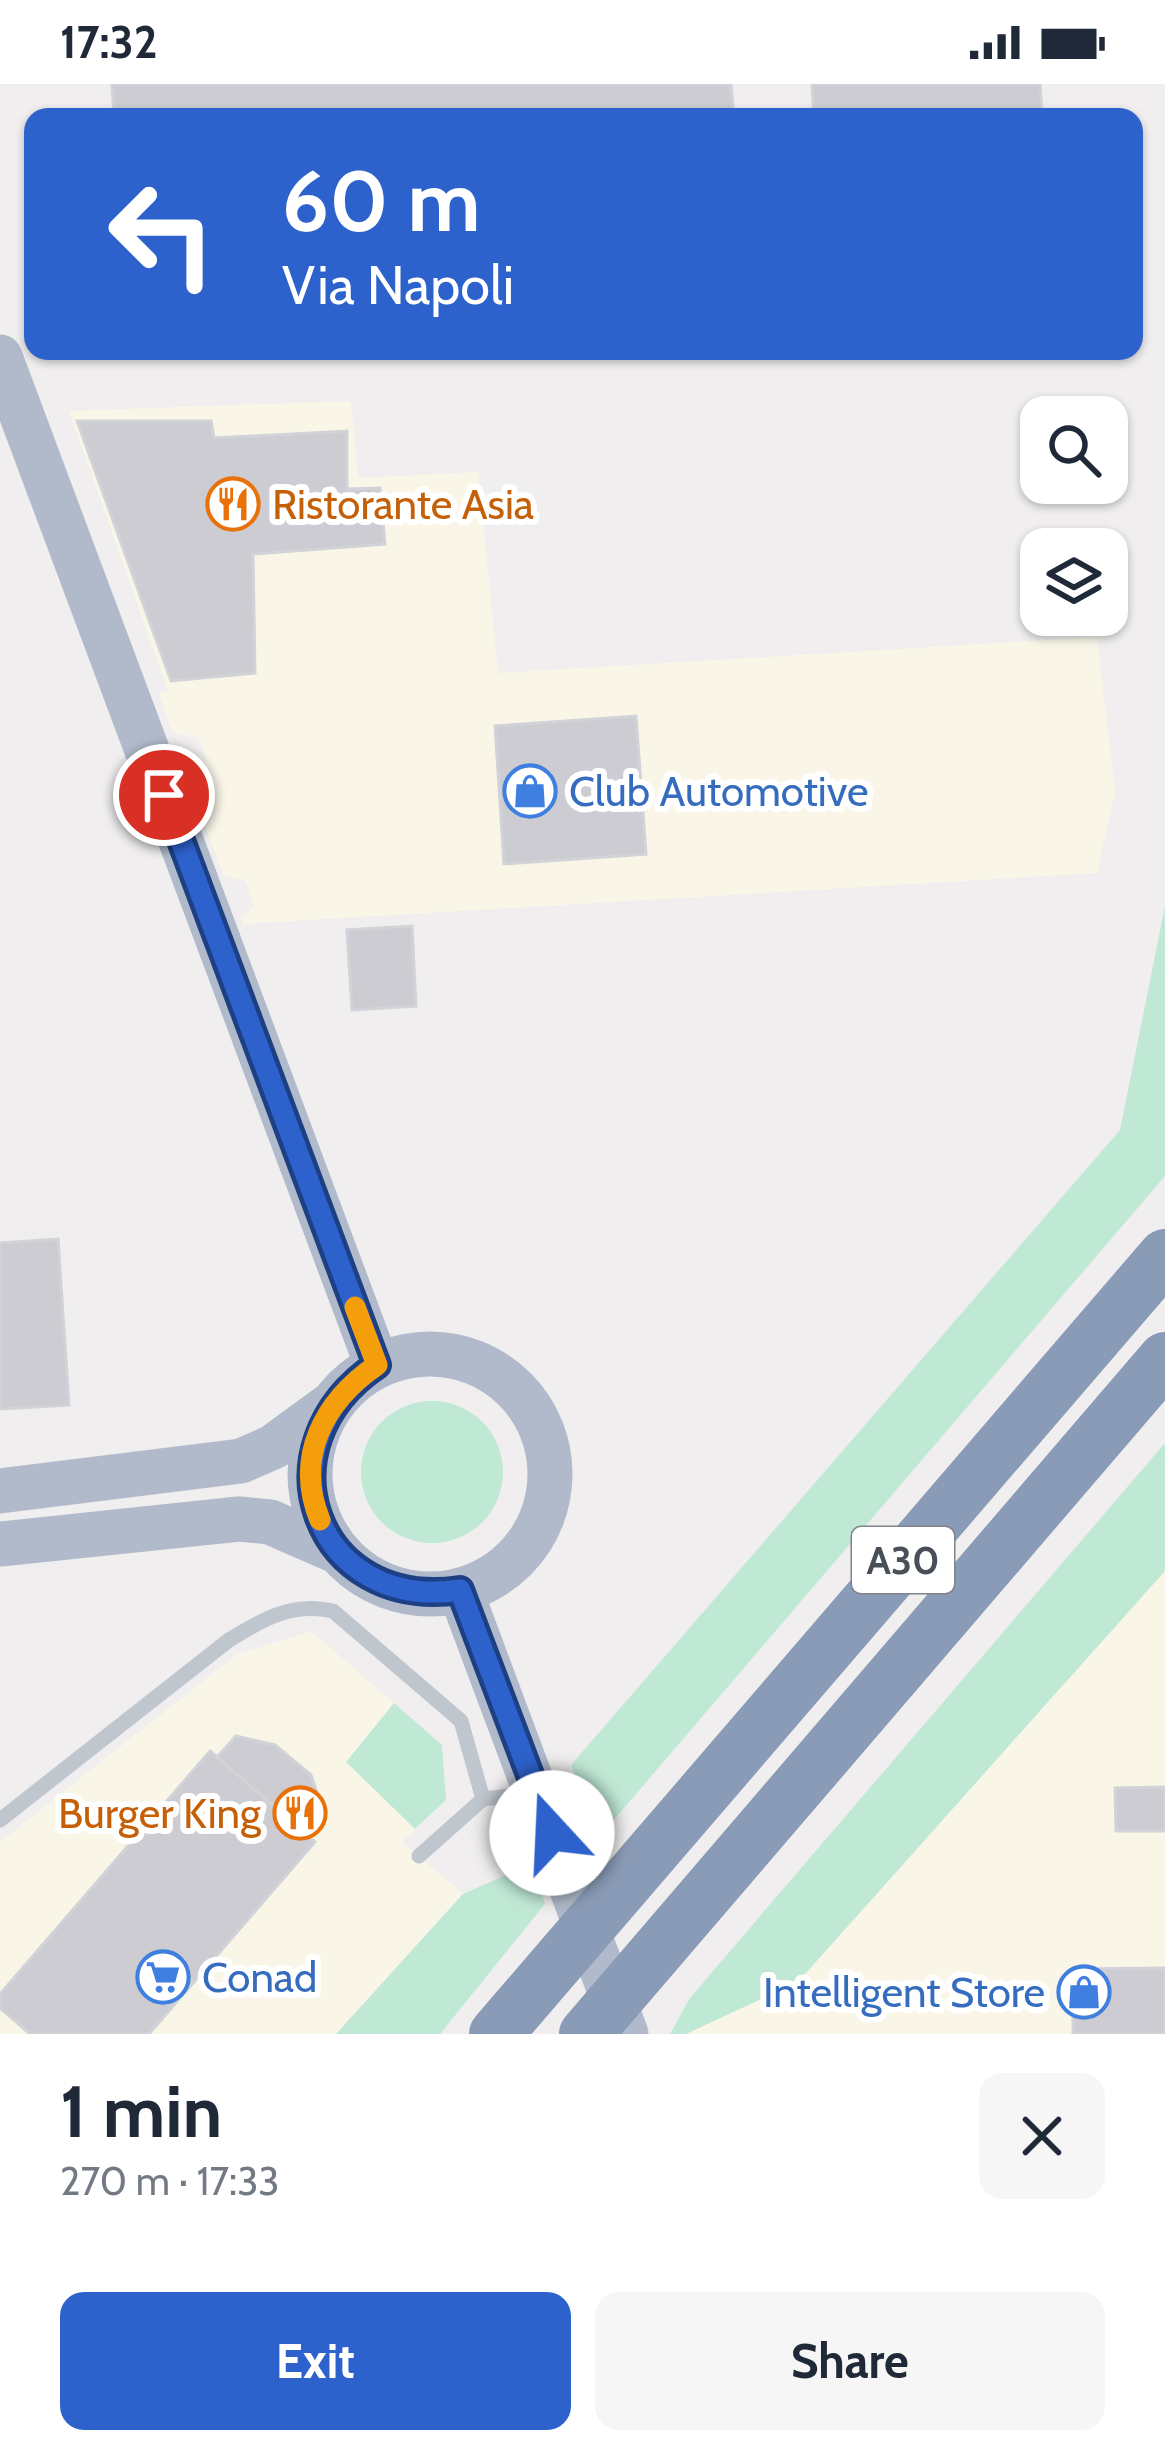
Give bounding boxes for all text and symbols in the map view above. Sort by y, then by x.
text: 17:32 [60,15,158,69]
text: 60 m [282,150,480,252]
icon: left [84,156,240,312]
text: Via Napoli [282,252,514,318]
map controls [1020,396,1128,636]
button: search [1020,396,1128,504]
restaurant icon: Ristorante Asia [205,476,261,532]
place label: Ristorante Asia [272,478,534,530]
button: layers [1020,528,1128,636]
pin [113,744,215,846]
icon: arrive [131,762,197,828]
shop icon: Club Automotive [502,763,558,819]
place label: Club Automotive [569,765,869,817]
road number: A30 [852,1527,954,1593]
position arrow [489,1770,615,1896]
restaurant icon: Burger King [272,1785,328,1841]
place label: Burger King [58,1787,262,1839]
supermarket icon: Conad [135,1949,191,2005]
place label: Conad [202,1951,317,2003]
shop icon: Intelligent Store [1056,1964,1112,2020]
place label: Intelligent Store [763,1966,1045,2018]
text: 1 min [60,2068,222,2155]
button: close [979,2073,1105,2199]
text: 270 m · 17:33 [60,2157,279,2205]
button: Exit [60,2292,571,2430]
button: Share [595,2292,1105,2430]

